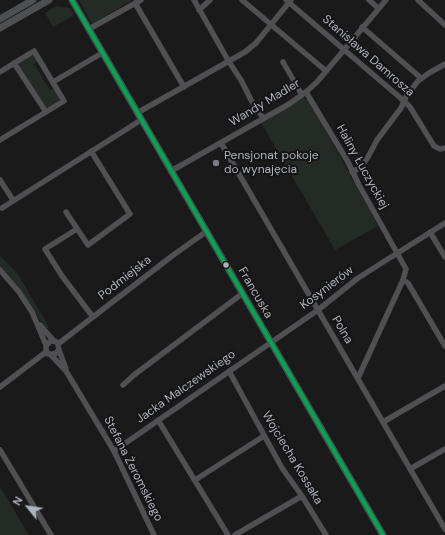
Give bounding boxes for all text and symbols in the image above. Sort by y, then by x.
street label: Stanisława Damrosza [319,12,417,100]
street label: Wandy Madler [227,76,303,130]
street label: Haliny Łuczyckiej [333,122,391,212]
place label: Pensjonat pokoje do wynajęcia [224,149,319,177]
marker: Pensjonat pokoje do wynajęcia [211,158,221,168]
street label: Podmiejska [96,253,154,303]
unlabelled marker [221,260,231,270]
street label: Kosynierów [298,263,356,313]
street label: Francuska [235,265,275,321]
street label: Polna [328,313,356,347]
street label: Jacka Malczewskiego [134,347,238,427]
street label: Wojciecha Kossaka [259,409,325,507]
street label: Stefana Żeromskiego [100,414,166,524]
north arrow [8,487,48,527]
text: N [10,494,26,508]

